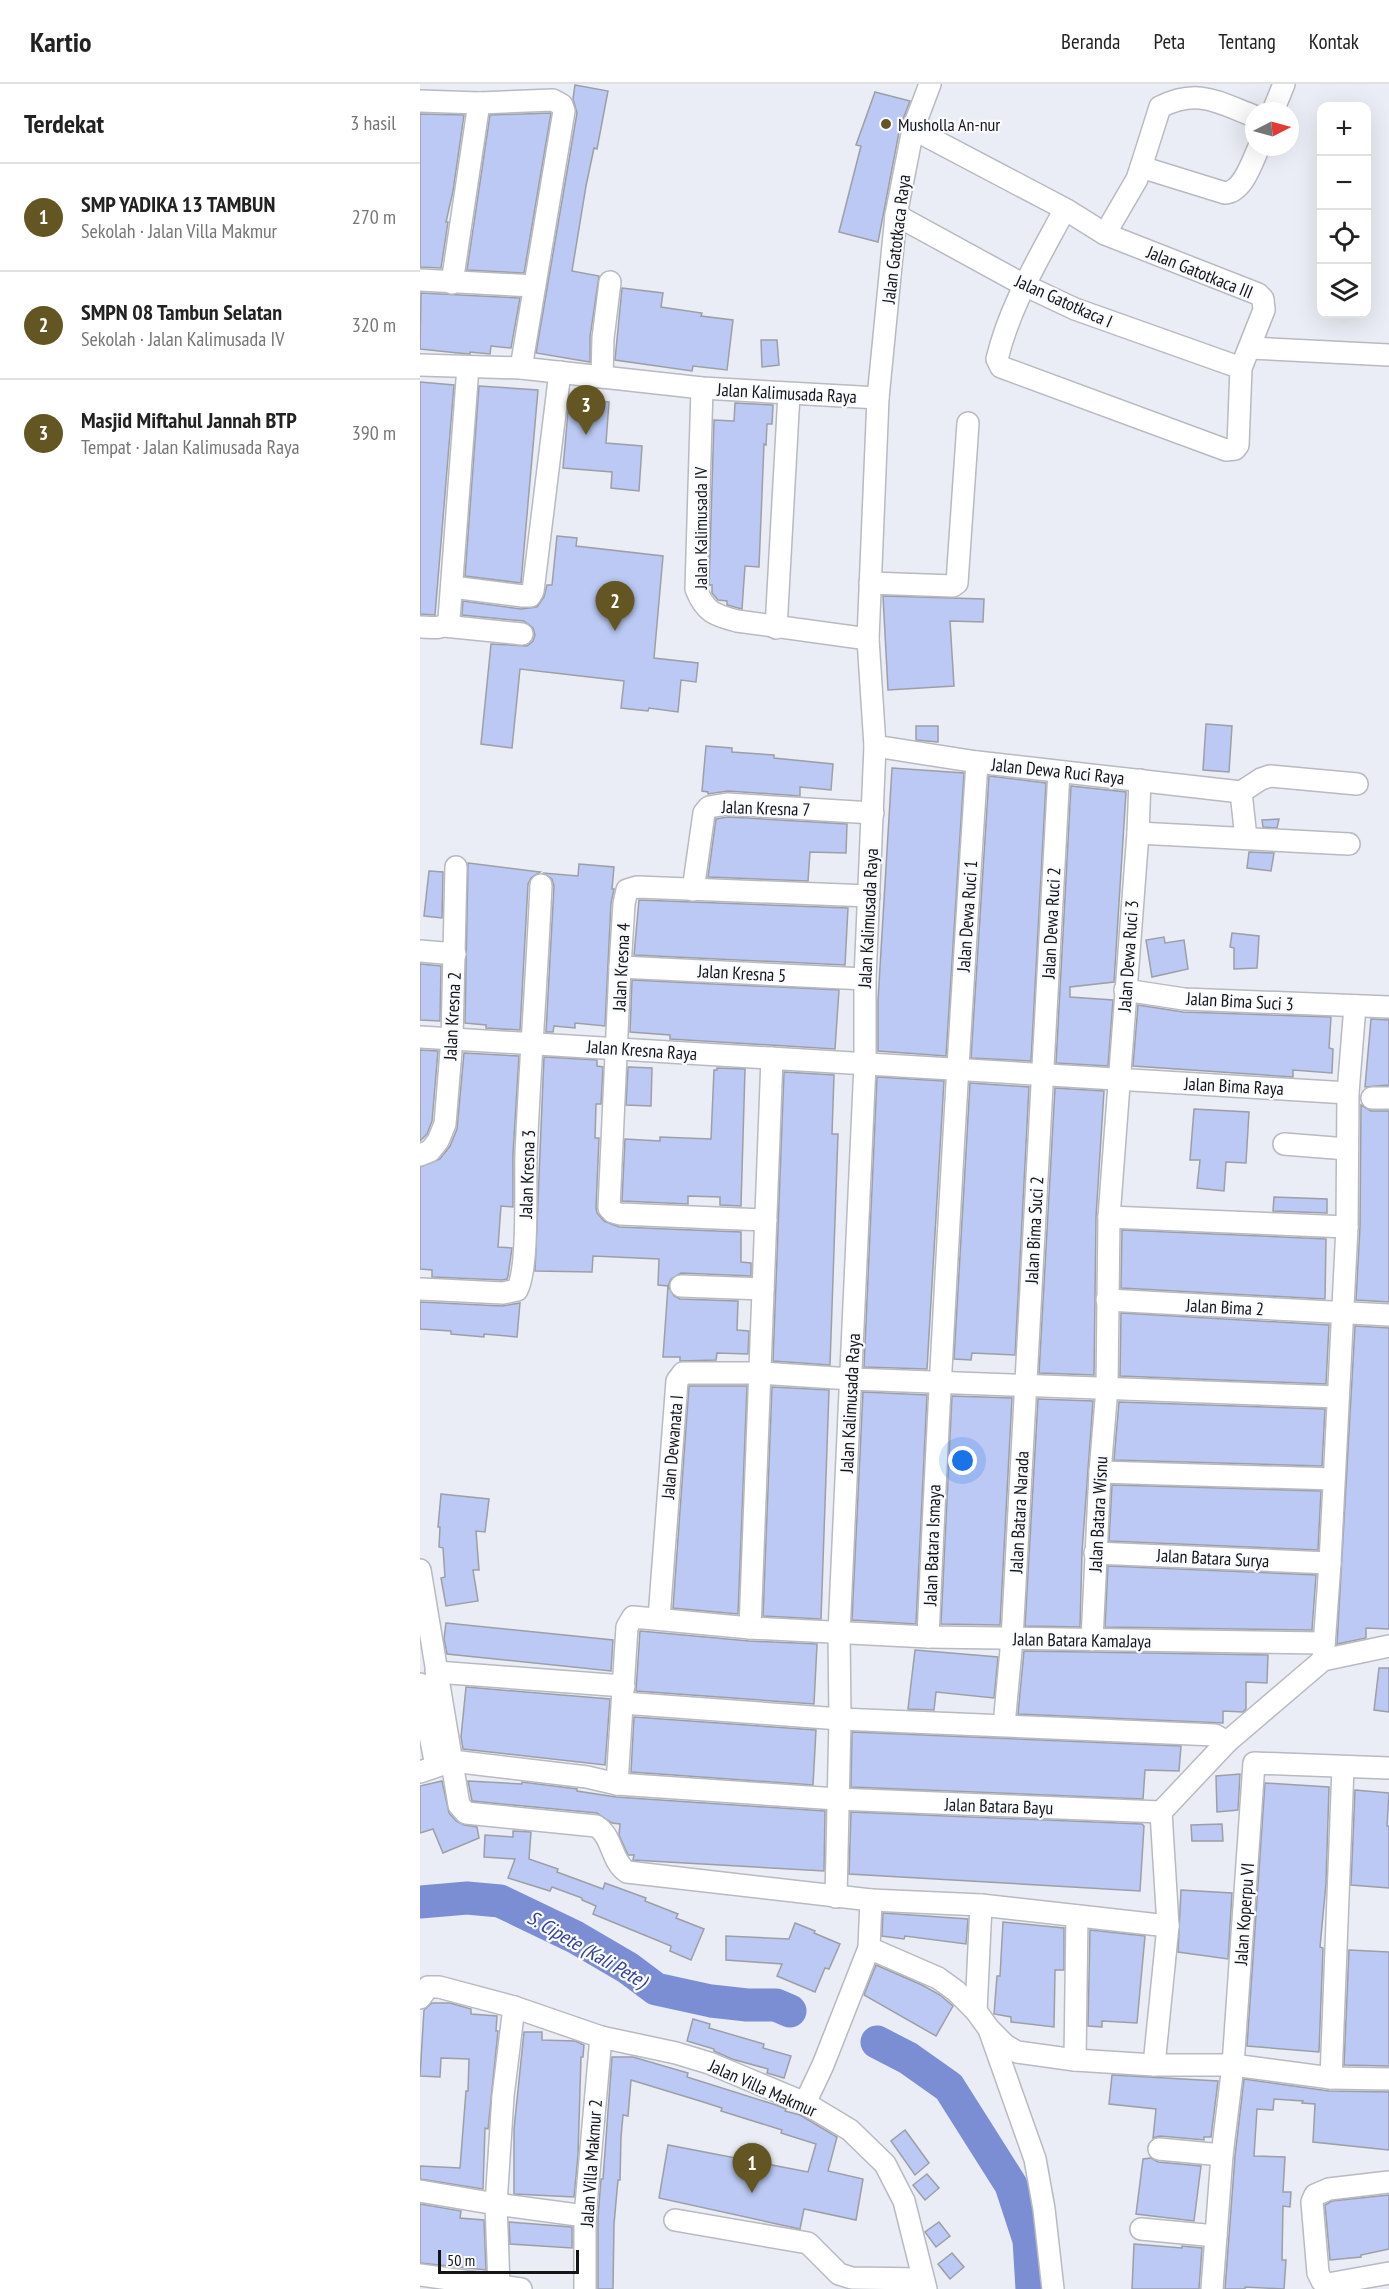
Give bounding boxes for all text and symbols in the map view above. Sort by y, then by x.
text: Kartio [30,23,92,60]
text: Beranda [1061,28,1121,55]
text: Peta [1154,28,1185,55]
text: Tentang [1218,28,1276,55]
text: Kontak [1309,28,1359,55]
north arrow [1245,102,1299,156]
map controls [1317,102,1371,318]
button: + [1317,102,1371,156]
text: Terdekat [24,107,104,140]
text: 3 hasil [350,110,396,136]
place label: Musholla An-nur [898,113,1000,136]
marker: Musholla An-nur [879,117,893,131]
button: − [1317,156,1371,210]
street label: Jalan Gatotkaca Raya [877,173,915,306]
text: SMP YADIKA 13 TAMBUN [81,190,275,218]
text: 1 [39,204,48,230]
text: 270 m [352,204,396,230]
button: locate [1317,210,1371,264]
text: Sekolah · Jalan Villa Makmur [81,218,277,244]
street label: Jalan Gatotkaca III [1143,240,1256,304]
button: layers [1317,264,1371,318]
street label: Jalan Gatotkaca I [1011,269,1116,333]
text: SMPN 08 Tambun Selatan [81,298,282,326]
text: 2 [39,312,48,338]
text: 320 m [352,312,396,338]
text: Sekolah · Jalan Kalimusada IV [81,326,284,352]
street label: Jalan Kalimusada Raya [716,378,857,408]
pin: 3 [566,386,606,435]
text: Masjid Miftahul Jannah BTP [81,406,297,434]
text: 3 [39,420,48,446]
text: 390 m [352,420,396,446]
text: Tempat · Jalan Kalimusada Raya [81,434,300,460]
street label: Jalan Kalimusada IV [689,466,712,590]
pin: 2 [596,582,634,631]
street label: Jalan Dewa Ruci Raya [989,752,1126,789]
street label: Jalan Kresna 7 [720,795,811,821]
street label: Jalan Kalimusada Raya [853,848,883,989]
street label: Jalan Dewa Ruci 1 [952,859,982,974]
street label: Jalan Dewa Ruci 2 [1037,867,1065,980]
street label: Jalan Dewa Ruci 3 [1113,899,1143,1014]
street label: Jalan Kresna 4 [607,922,635,1013]
street label: Jalan Kresna 5 [696,959,787,987]
street label: Jalan Kresna 2 [438,971,466,1062]
street label: Jalan Bima Suci 3 [1185,987,1294,1015]
street label: Jalan Kresna Raya [585,1035,698,1065]
street label: Jalan Bima Raya [1183,1072,1284,1100]
street label: Jalan Kresna 3 [514,1129,540,1220]
street label: Jalan Bima Suci 2 [1020,1176,1048,1285]
street label: Jalan Bima 2 [1185,1293,1264,1321]
street label: Jalan Kalimusada Raya [835,1333,865,1474]
street label: Jalan Dewanata I [656,1394,688,1501]
your location [948,1446,977,1475]
street label: Jalan Batara Narada [1004,1450,1034,1575]
street label: Jalan Batara Wisnu [1083,1456,1113,1573]
street label: Jalan Batara Ismaya [918,1484,946,1607]
street label: Jalan Batara Surya [1155,1544,1270,1572]
street label: Jalan Batara KamaJaya [1012,1627,1151,1653]
street label: Jalan Batara Bayu [943,1793,1054,1819]
street label: Jalan Koperpu VI [1229,1862,1259,1967]
water label: S. Cipete (Kali Pete) [523,1904,653,1995]
street label: Jalan Villa Makmur [704,2053,821,2122]
street label: Jalan Villa Makmur 2 [575,2098,607,2229]
pin: 1 [732,2144,772,2193]
scale bar [438,2247,579,2274]
text: 50 m [447,2250,475,2270]

